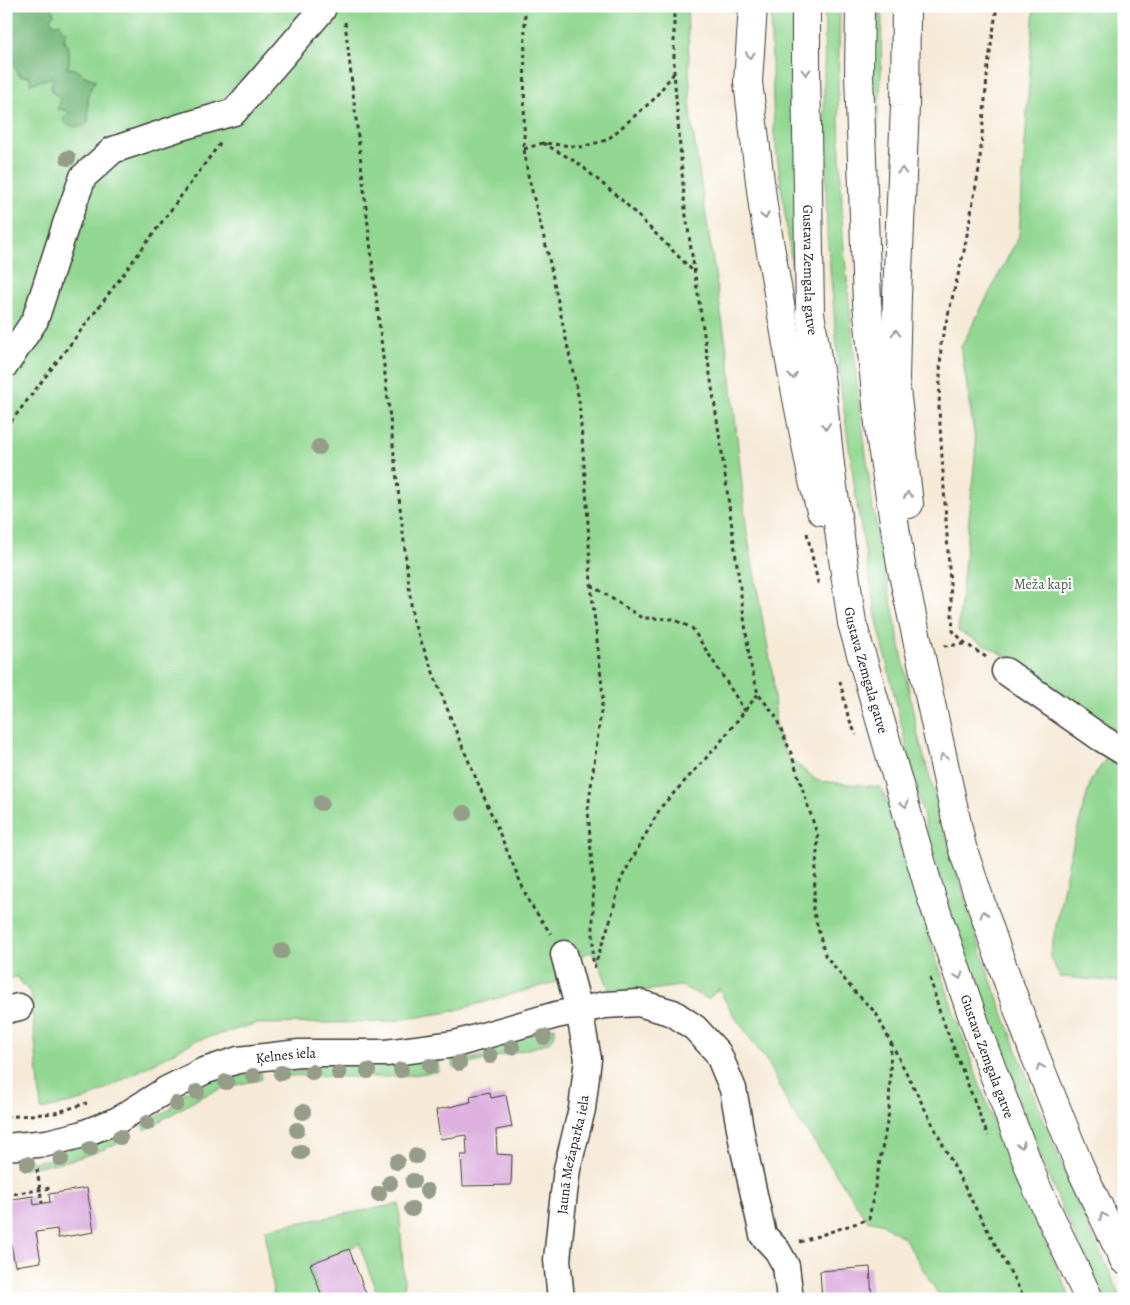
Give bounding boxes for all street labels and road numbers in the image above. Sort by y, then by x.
street label: Gustava Zemgala gatve [799,205,823,336]
street label: Gustava Zemgala gatve [840,606,893,735]
street label: Gustava Zemgala gatve [956,992,1019,1121]
street label: Ķelnes iela [255,1043,317,1067]
street label: Jaunā Mežaparka iela [552,1093,593,1215]

